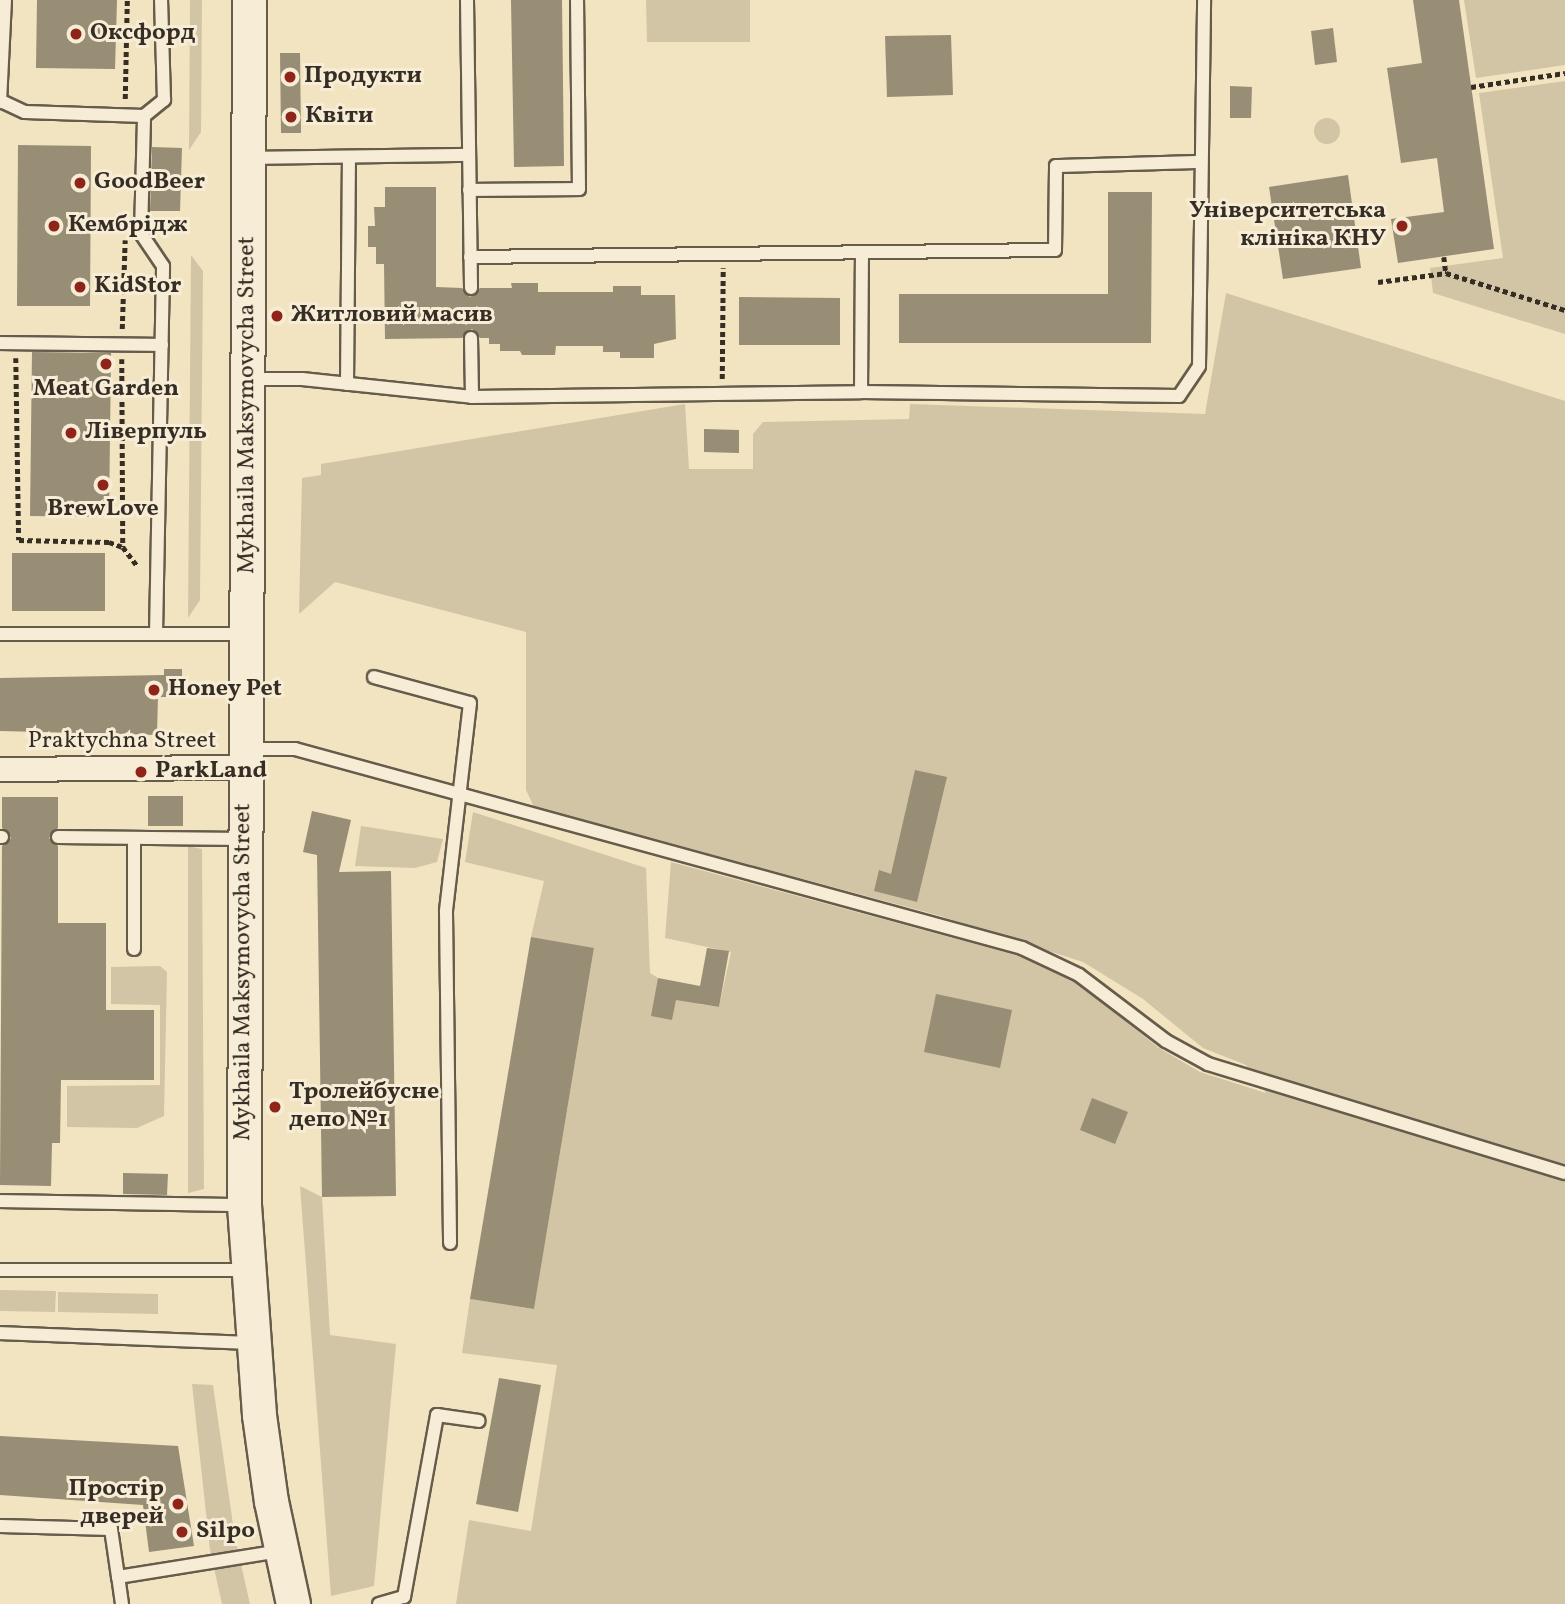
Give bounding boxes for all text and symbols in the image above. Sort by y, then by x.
place label: Оксфорд [90,20,195,48]
marker: Оксфорд [68,26,84,42]
place label: Продукти [304,63,422,91]
marker: Продукти [282,69,298,85]
place label: Квіти [305,103,373,131]
marker: Квіти [283,109,299,125]
place label: GoodBeer [94,169,205,197]
marker: GoodBeer [72,175,88,191]
place label: Університетська клініка КНУ [1189,198,1386,254]
place label: Кембрідж [68,212,188,240]
marker: Університетська клініка КНУ [1392,216,1412,236]
marker: Кембрідж [46,218,62,234]
street label: Mykhaila Maksymovycha Street [234,236,262,574]
place label: KidStor [94,273,181,301]
marker: KidStor [72,279,88,295]
place label: Житловий масив [291,302,493,330]
marker: Житловий масив [269,308,285,324]
marker: Meat Garden [98,356,114,372]
place label: Meat Garden [33,376,179,404]
place label: Ліверпуль [85,419,207,447]
marker: Ліверпуль [63,425,79,441]
marker: BrewLove [95,477,111,493]
place label: BrewLove [47,496,159,524]
place label: Honey Pet [168,676,282,704]
marker: Honey Pet [146,682,162,698]
street label: Praktychna Street [28,728,216,756]
place label: ParkLand [155,758,267,786]
marker: ParkLand [133,764,149,780]
street label: Mykhaila Maksymovycha Street [230,803,258,1141]
place label: Тролейбусне депо №1 [289,1079,439,1135]
marker: Тролейбусне депо №1 [267,1099,283,1115]
place label: Простір дверей [69,1476,164,1532]
marker: Простір дверей [170,1496,186,1512]
place label: Silpo [196,1518,255,1546]
marker: Silpo [174,1524,190,1540]

